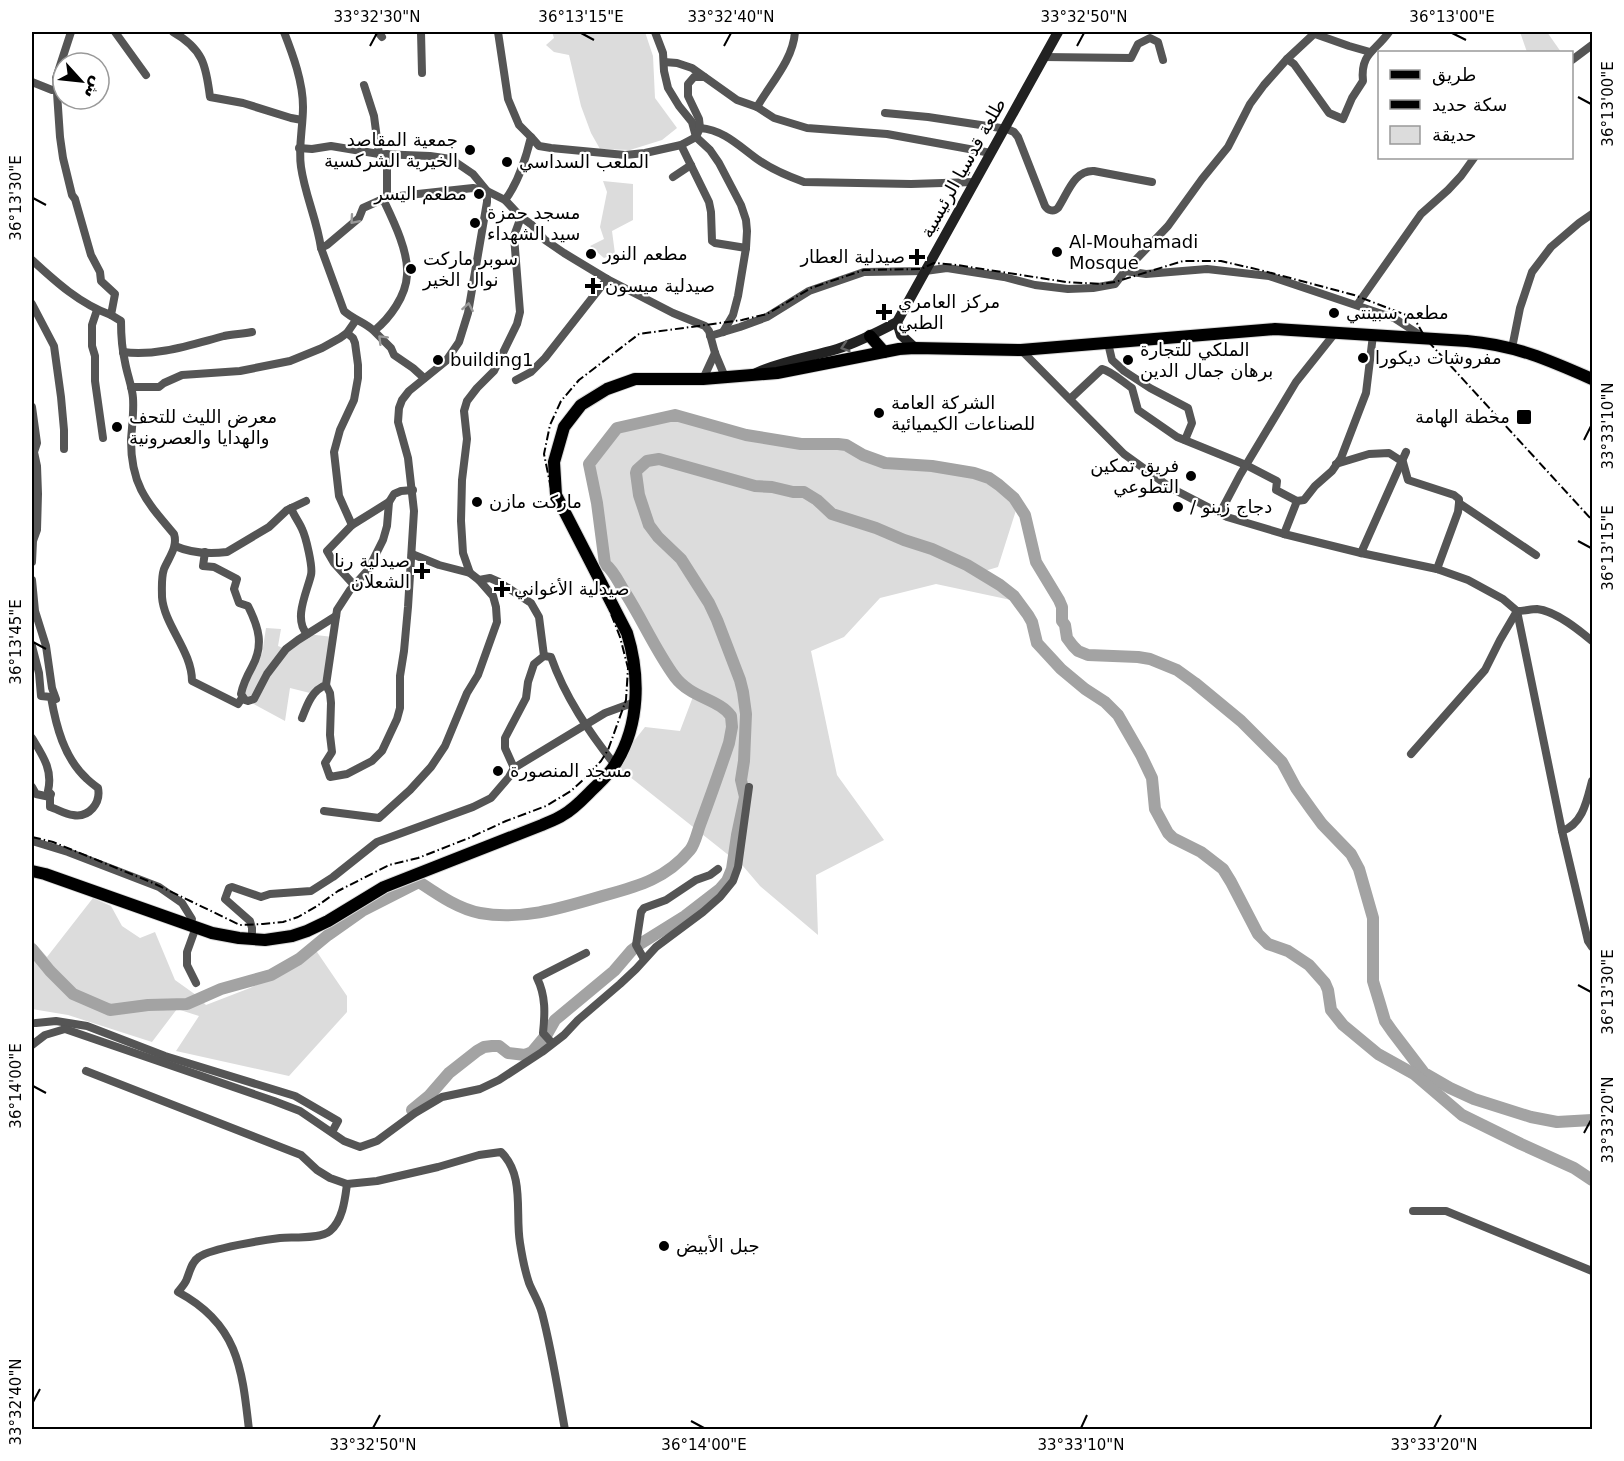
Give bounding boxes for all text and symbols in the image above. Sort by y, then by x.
text: 33°32'30"N [333,8,421,26]
text: 36°13'15"E [538,8,624,26]
text: 33°32'40"N [687,8,775,26]
text: 33°32'50"N [1040,8,1128,26]
text: 36°13'00"E [1409,8,1495,26]
north arrow [51,51,111,111]
legend [1378,51,1573,159]
text: 36°13'00"E [1599,61,1617,147]
text: طريق [1432,64,1476,86]
text: ش [80,73,107,102]
street label: طلعة قدسيا الرئيسية [916,94,1010,242]
text: سكة حديد [1432,94,1507,115]
text: حديقة [1432,124,1476,145]
place label: جمعية المقاصد الخيرية الشركسية [324,129,458,172]
marker: جمعية المقاصد الخيرية الشركسية [463,143,477,157]
place label: الملعب السداسي [519,151,649,173]
text: 36°13'30"E [7,155,25,241]
marker: الملعب السداسي [500,155,514,169]
place label: مطعم اليسر [373,183,467,205]
marker: مطعم اليسر [472,187,486,201]
place label: مسجد حمزة سيد الشهداء [487,202,580,245]
one-way arrow [350,213,361,223]
marker: مسجد حمزة سيد الشهداء [468,216,482,230]
place label: Al-Mouhamadi Mosque [1069,231,1198,273]
place label: مطعم النور [602,243,688,265]
marker: Al-Mouhamadi Mosque [1050,245,1064,259]
place label: صيدلية العطار [799,246,905,267]
marker: مطعم النور [584,247,598,261]
place label: سوبر ماركت نوال الخير [422,248,518,291]
marker: صيدلية العطار [910,250,924,264]
marker: سوبر ماركت نوال الخير [404,262,418,276]
place label: صيدلية ميسون [605,275,715,297]
marker: صيدلية ميسون [586,279,600,293]
place label: مركز العامري الطبي [898,291,1000,334]
place label: مطعم سبينتي [1346,302,1449,324]
one-way arrow [462,303,474,312]
marker: مركز العامري الطبي [875,303,893,321]
marker: مطعم سبينتي [1327,306,1341,320]
one-way arrow [378,335,389,346]
one-way arrow [840,339,851,352]
place label: الملكي للتجارة برهان جمال الدين [1140,339,1273,382]
place label: مفروشات ديكورا [1375,347,1502,369]
place label: building1 [450,349,534,370]
marker: مفروشات ديكورا [1356,351,1370,365]
marker: building1 [431,353,445,367]
marker: الملكي للتجارة برهان جمال الدين [1121,353,1135,367]
text: 33°33'10"N [1599,382,1617,470]
place label: الشركة العامة للصناعات الكيميائية [891,392,1035,434]
place label: معرض الليث للتحف والهدايا والعصرونية [129,406,277,449]
marker: الشركة العامة للصناعات الكيميائية [872,406,886,420]
place label: محطة الهامة [1415,406,1510,428]
marker: محطة الهامة [1515,408,1533,426]
marker: معرض الليث للتحف والهدايا والعصرونية [110,420,124,434]
place label: فريق تمكين التطوعي [1090,455,1179,498]
marker: فريق تمكين التطوعي [1184,469,1198,483]
place label: ماركت مازن [489,491,582,512]
marker: ماركت مازن [470,495,484,509]
place label: / دجاج زينو [1190,496,1272,518]
marker: / دجاج زينو [1171,500,1185,514]
text: 36°13'15"E [1599,505,1617,591]
place label: صيدلية رنا الشعلان [334,550,410,592]
marker: صيدلية رنا الشعلان [415,564,429,578]
place label: صيدلية الأغواني [514,578,629,600]
marker: صيدلية الأغواني [495,582,509,596]
text: 36°13'45"E [7,599,25,685]
place label: مسجد المنصورة [510,760,632,782]
marker: مسجد المنصورة [491,764,505,778]
text: 36°13'30"E [1599,949,1617,1035]
text: 36°14'00"E [7,1043,25,1129]
text: 33°33'20"N [1599,1076,1617,1164]
place label: جبل الأبيض [676,1235,760,1257]
marker: جبل الأبيض [657,1239,671,1253]
text: 33°32'40"N [7,1358,25,1446]
text: 33°32'50"N [329,1436,417,1454]
text: 36°14'00"E [661,1436,747,1454]
text: 33°33'10"N [1037,1436,1125,1454]
text: 33°33'20"N [1390,1436,1478,1454]

